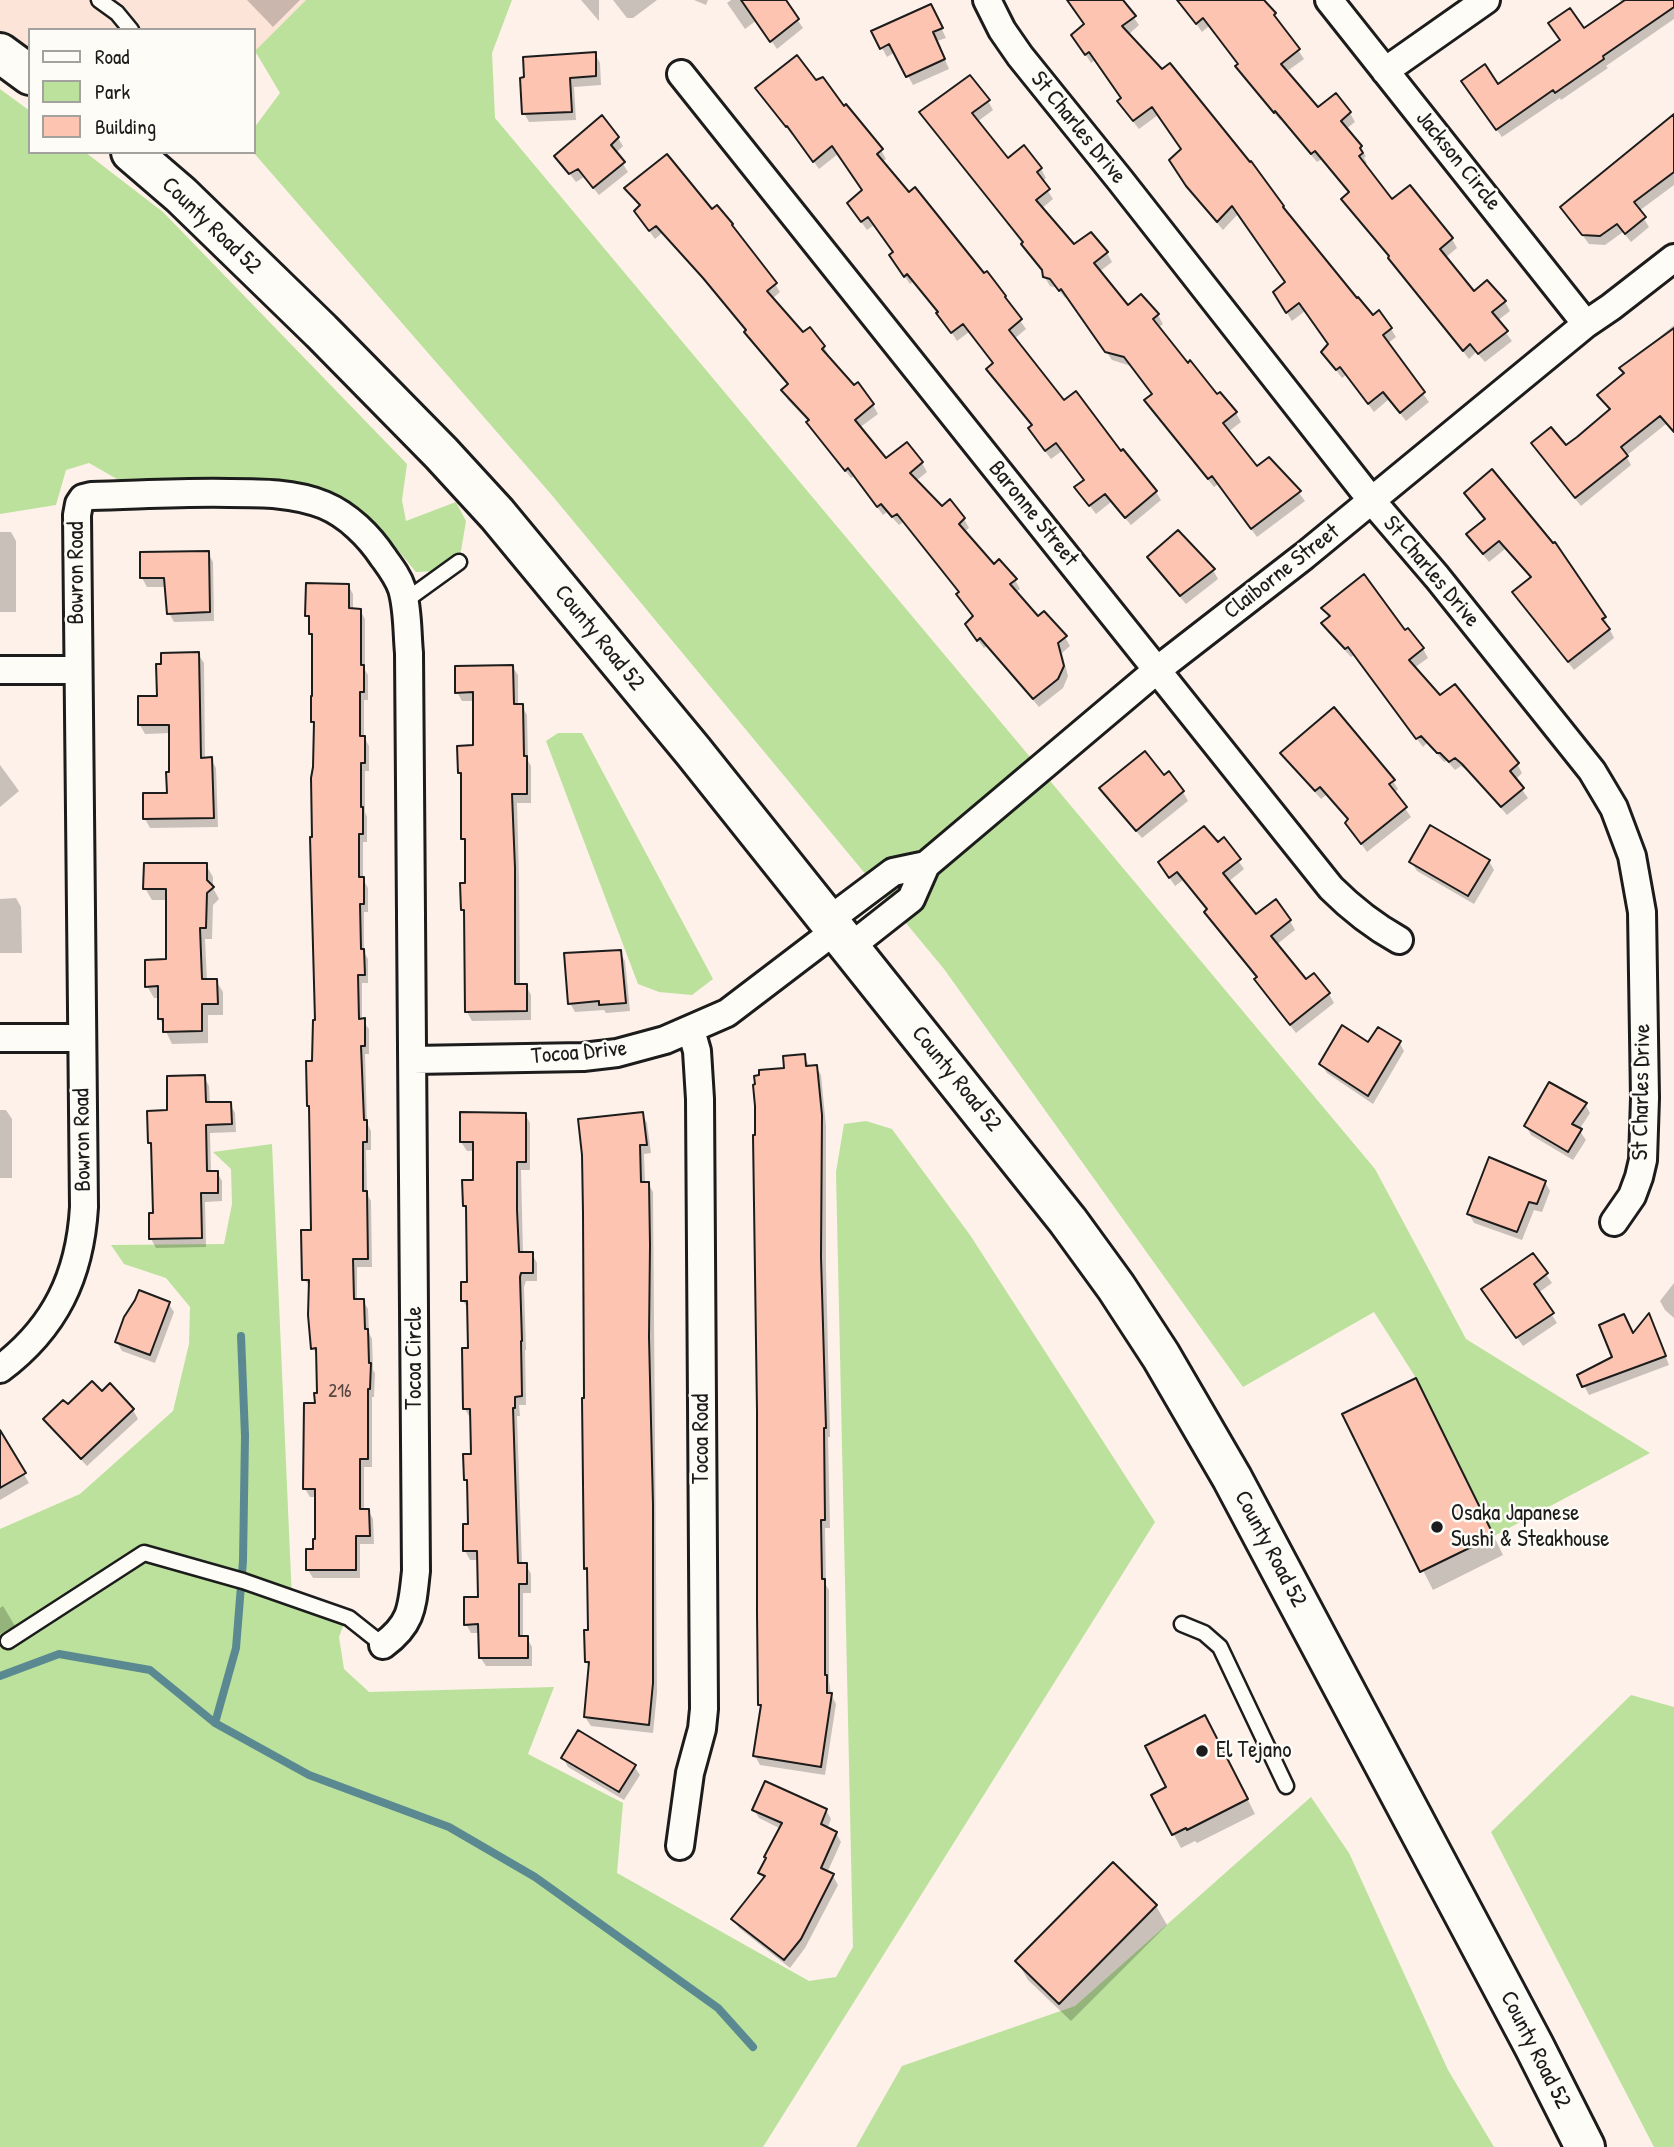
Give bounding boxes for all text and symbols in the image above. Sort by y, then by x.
legend [28,28,256,154]
text: Road [95,42,129,71]
street label: St Charles Drive [1024,66,1132,190]
text: Park [95,77,130,106]
street label: Jackson Circle [1409,105,1507,217]
text: Building [95,112,156,141]
street label: County Road 52 [155,172,267,280]
street label: Baronne Street [982,456,1084,572]
street label: St Charles Drive [1377,511,1485,633]
street label: Claiborne Street [1219,518,1345,626]
street label: Bowron Road [63,521,91,625]
street label: County Road 52 [548,580,650,696]
street label: County Road 52 [905,1021,1007,1137]
street label: St Charles Drive [1627,1023,1657,1161]
street label: Tocoa Drive [530,1035,628,1071]
street label: Bowron Road [68,1088,98,1192]
street label: Tocoa Circle [401,1306,429,1410]
house number: 216 [328,1381,352,1403]
street label: Tocoa Road [688,1394,716,1484]
street label: County Road 52 [1228,1486,1312,1612]
place label: Osaka Japanese Sushi & Steakhouse [1451,1500,1610,1554]
marker: Osaka Japanese Sushi & Steakhouse [1429,1519,1445,1535]
place label: El Tejano [1216,1737,1292,1765]
marker: El Tejano [1194,1743,1210,1759]
street label: County Road 52 [1494,1987,1576,2113]

